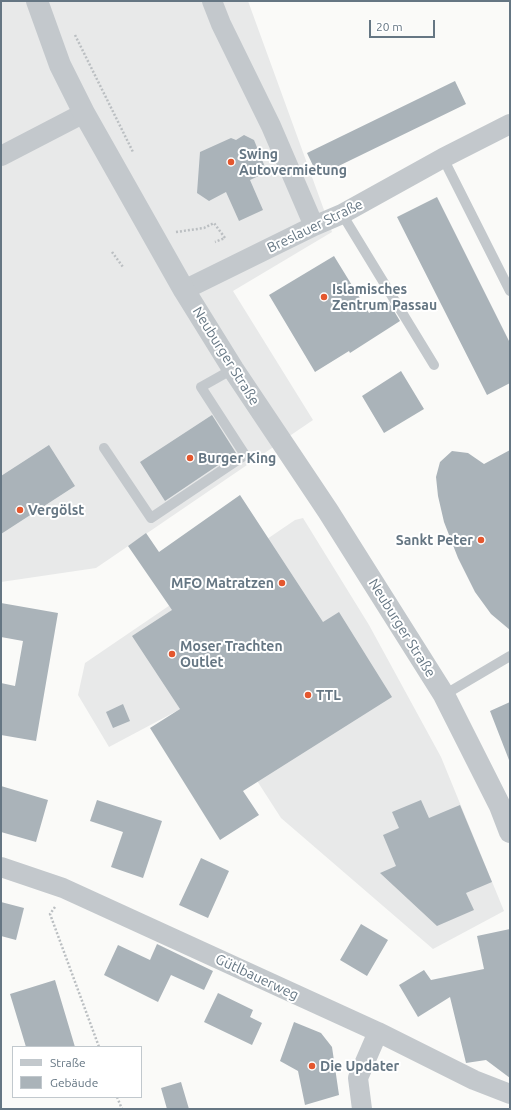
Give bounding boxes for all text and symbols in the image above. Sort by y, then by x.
scale bar [371,12,437,38]
text: 20 m [376,20,403,33]
place label: Swing Autovermietung [239,146,347,178]
marker: Swing Autovermietung [226,157,236,167]
street label: Breslauer Straße [264,196,366,256]
place label: Islamisches Zentrum Passau [332,281,437,314]
marker: Islamisches Zentrum Passau [319,292,329,302]
street label: Neuburger Straße [189,304,263,408]
place label: Burger King [198,450,276,466]
marker: Burger King [185,453,195,463]
place label: Vergölst [28,502,84,518]
marker: Vergölst [15,505,25,515]
place label: Sankt Peter [396,532,473,548]
marker: Sankt Peter [476,535,486,545]
place label: MFO Matratzen [171,575,274,591]
street label: Neuburger Straße [365,576,439,680]
marker: MFO Matratzen [277,578,287,588]
place label: Moser Trachten Outlet [180,638,283,670]
marker: Moser Trachten Outlet [167,649,177,659]
place label: TTL [316,687,341,703]
marker: TTL [303,690,313,700]
street label: Gütlbauerweg [213,950,301,1004]
legend [12,1046,142,1098]
text: Straße [50,1056,86,1069]
place label: Die Updater [320,1058,399,1074]
marker: Die Updater [307,1061,317,1071]
text: Gebäude [50,1076,98,1089]

